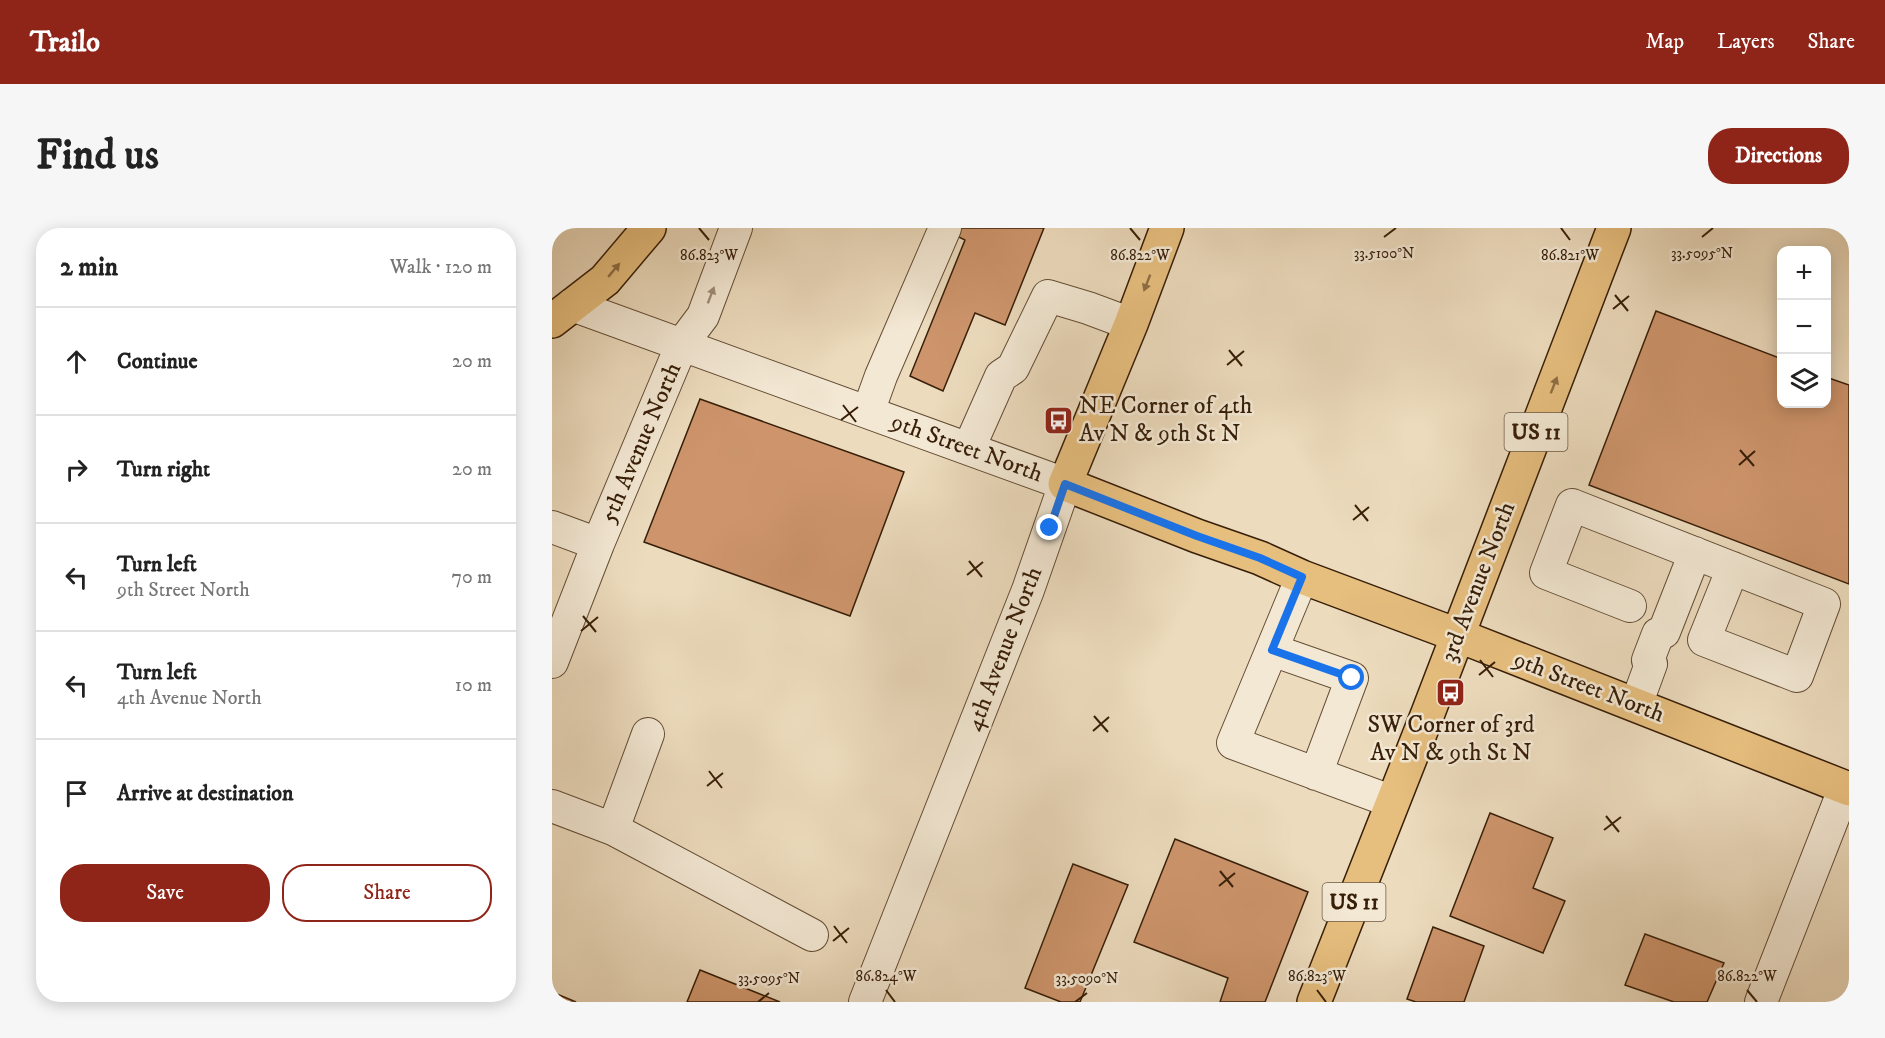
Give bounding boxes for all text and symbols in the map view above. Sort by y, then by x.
text: Trailo [30,25,100,60]
text: Map [1645,29,1684,55]
text: Layers [1717,29,1775,55]
text: Share [1808,29,1855,55]
button: Directions [1708,128,1849,184]
text: Find us [36,130,159,182]
text: 33.5100°N [1354,244,1414,263]
text: 33.5095°N [1671,244,1733,263]
text: 86.823°W [680,246,738,265]
text: 86.822°W [1110,246,1170,265]
text: 86.821°W [1541,246,1599,265]
map controls [1777,246,1831,408]
button: + [1777,246,1831,300]
text: 2 min [60,251,118,284]
text: Walk · 120 m [390,255,492,280]
one-way arrow [607,263,620,278]
one-way arrow [1141,274,1151,292]
one-way arrow [707,285,717,303]
button: − [1777,300,1831,354]
icon: ahead [60,345,93,378]
text: Continue [117,348,198,375]
text: 20 m [452,349,492,374]
button: layers [1777,354,1831,408]
street label: 5th Avenue North [594,358,689,528]
one-way arrow [1549,375,1559,393]
place label: NE Corner of 4th Av N & 9th St N [1079,391,1253,449]
bus stop icon: NE Corner of 4th Av N & 9th St N [1042,404,1074,436]
street label: 9th Street North [886,406,1047,489]
road number: US 11 [1504,413,1568,451]
icon: right [60,453,93,486]
text: Turn right [117,456,210,483]
text: 20 m [452,457,492,482]
street label: 3rd Avenue North [1434,497,1522,666]
route end [1036,514,1062,540]
text: Turn left [117,551,197,578]
icon: left [60,561,93,594]
street label: 4th Avenue North [959,562,1049,735]
text: 70 m [451,565,492,590]
text: 9th Street North [117,578,250,603]
street label: 9th Street North [1508,644,1669,730]
text: Turn left [117,659,197,686]
route start [1338,664,1364,690]
icon: left [60,669,93,702]
text: 10 m [455,673,492,698]
bus stop icon: SW Corner of 3rd Av N & 9th St N [1435,676,1467,708]
text: 4th Avenue North [117,686,262,711]
place label: SW Corner of 3rd Av N & 9th St N [1368,710,1534,768]
icon: arrive [60,777,93,810]
text: Arrive at destination [117,780,294,807]
button: Save [60,864,270,922]
button: Share [282,864,492,922]
road number: US 11 [1322,883,1386,921]
text: 86.824°W [856,967,917,986]
text: 86.823°W [1288,967,1346,986]
text: 86.822°W [1717,967,1777,986]
text: 33.5095°N [738,969,800,988]
text: 33.5090°N [1056,969,1118,988]

